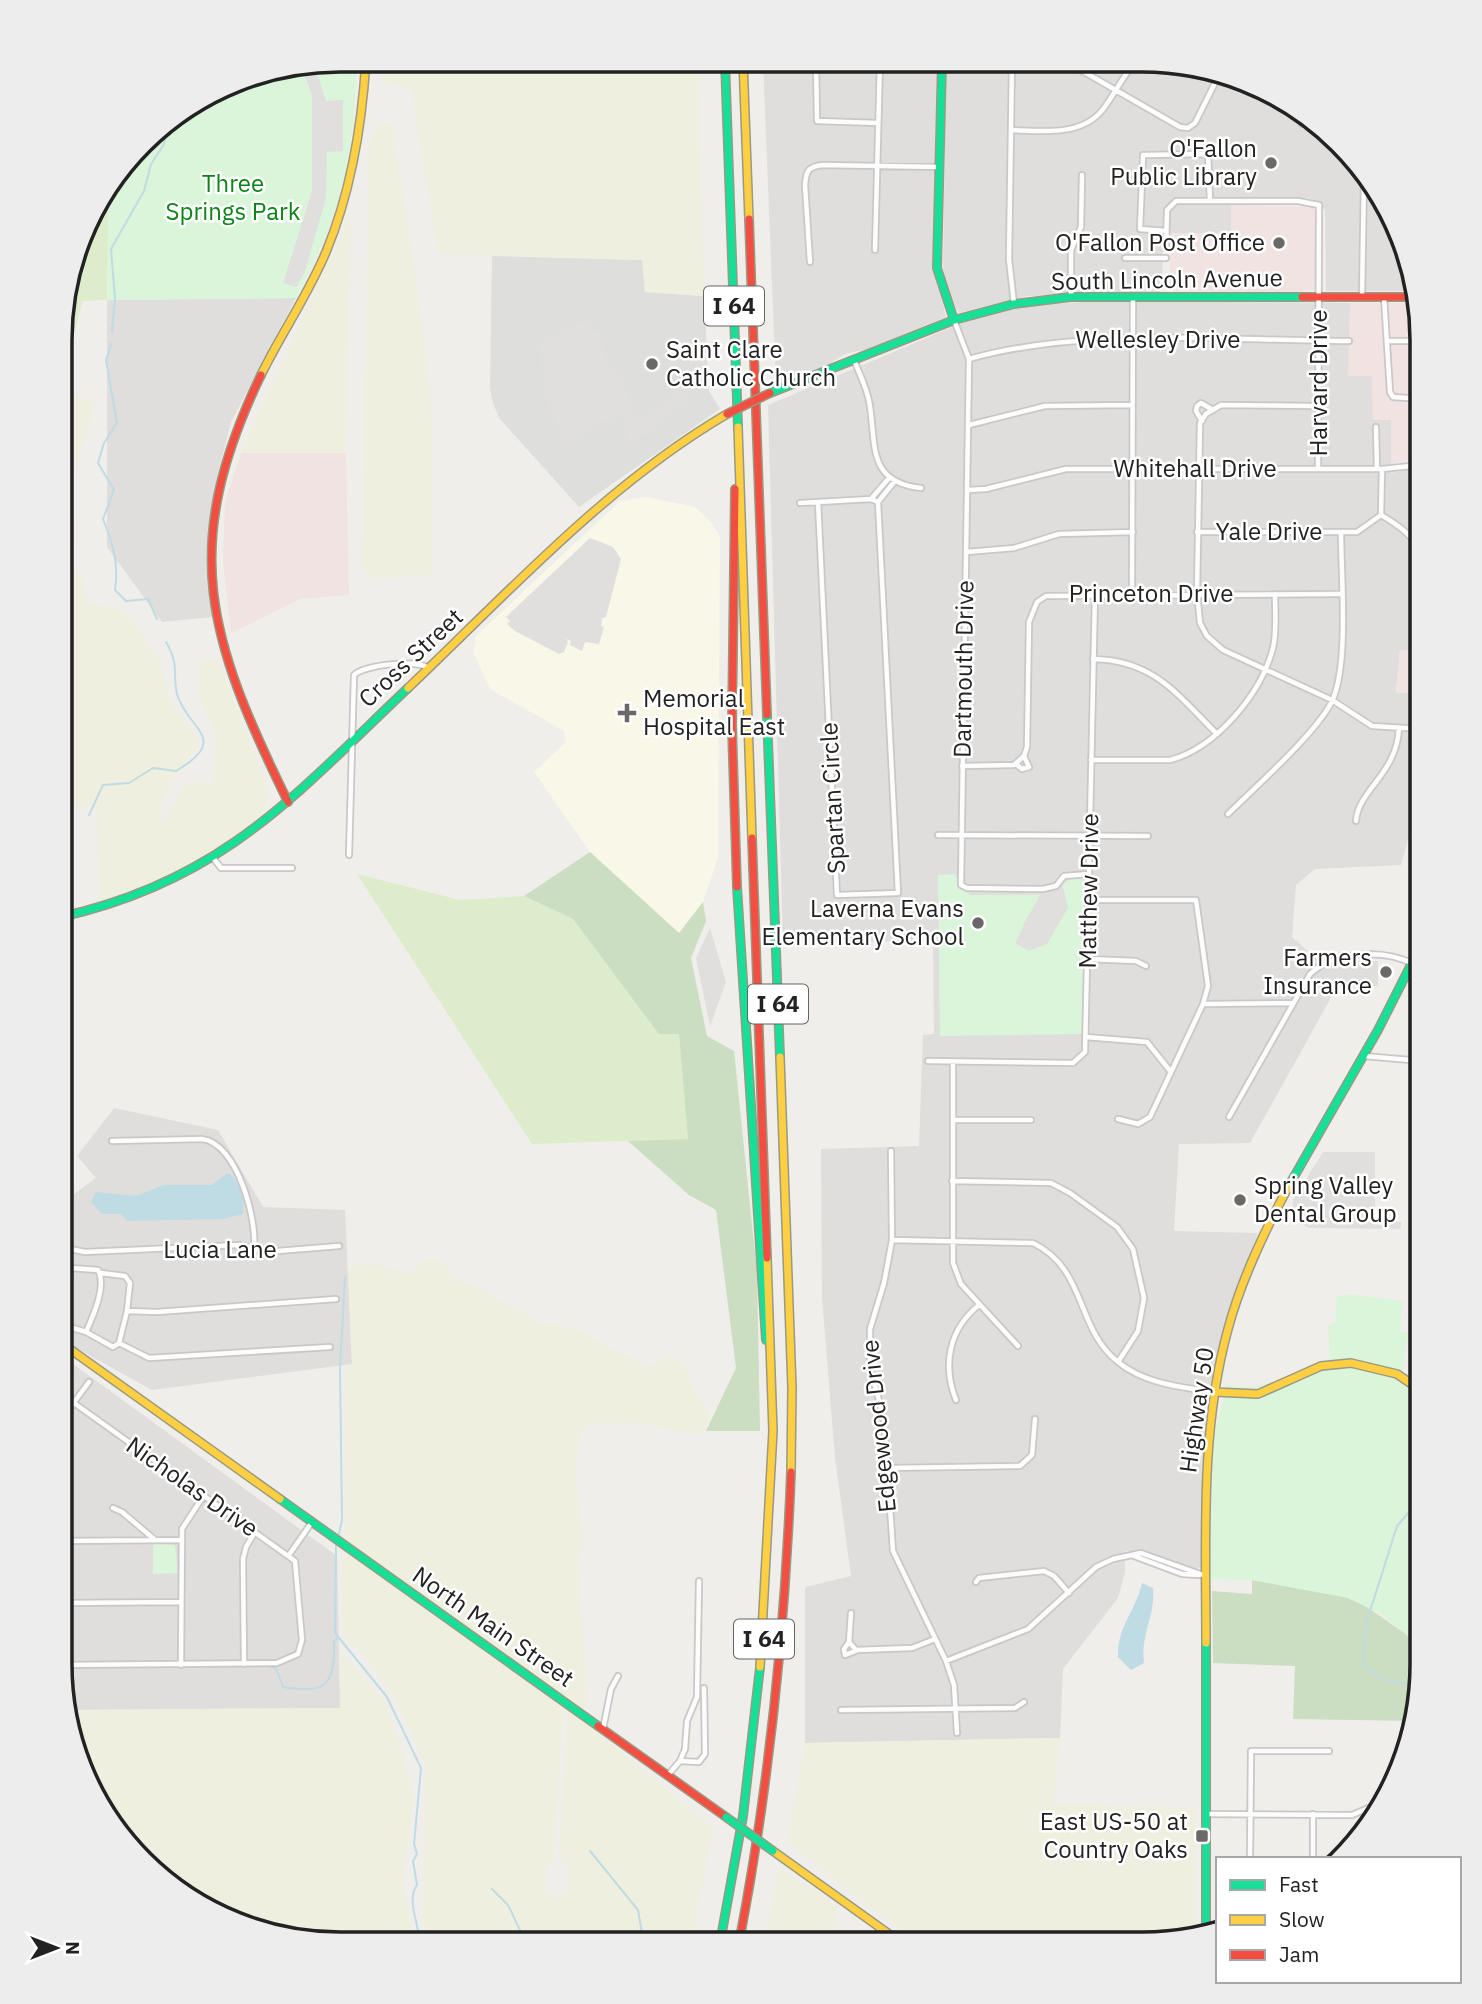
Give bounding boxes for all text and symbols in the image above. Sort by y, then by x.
place label: O'Fallon Public Library [1110,132,1257,192]
marker: O'Fallon Public Library [1263,155,1279,171]
park label: Three Springs Park [166,167,301,227]
place label: O'Fallon Post Office [1055,226,1265,258]
marker: O'Fallon Post Office [1271,235,1287,251]
street label: South Lincoln Avenue [1051,261,1283,297]
road number: I 64 [704,286,764,326]
street label: Harvard Drive [1302,309,1334,457]
street label: Wellesley Drive [1076,323,1240,355]
place label: Saint Clare Catholic Church [666,333,836,393]
marker: Saint Clare Catholic Church [644,356,660,372]
street label: Whitehall Drive [1113,452,1277,484]
street label: Yale Drive [1216,515,1322,547]
street label: Princeton Drive [1069,577,1233,609]
street label: Dartmouth Drive [945,580,981,758]
street label: Cross Street [351,601,469,714]
place label: Memorial Hospital East [643,682,785,742]
marker: Memorial Hospital East [617,703,637,723]
street label: Spartan Circle [812,722,852,875]
street label: Matthew Drive [1071,813,1105,969]
place label: Laverna Evans Elementary School [762,892,964,952]
marker: Laverna Evans Elementary School [970,915,986,931]
place label: Farmers Insurance [1263,941,1372,1001]
marker: Farmers Insurance [1378,964,1394,980]
road number: I 64 [748,984,808,1023]
place label: Spring Valley Dental Group [1254,1169,1397,1229]
marker: Spring Valley Dental Group [1232,1192,1248,1208]
street label: Lucia Lane [163,1233,277,1265]
street label: Edgewood Drive [853,1338,903,1514]
street label: Highway 50 [1171,1345,1221,1475]
street label: Nicholas Drive [120,1429,265,1544]
street label: North Main Street [406,1558,581,1694]
road number: I 64 [734,1620,794,1658]
place label: East US-50 at Country Oaks [1040,1805,1188,1865]
marker: East US-50 at Country Oaks [1194,1828,1210,1844]
legend [1216,1857,1461,1983]
text: Fast [1279,1870,1319,1898]
text: Slow [1279,1905,1325,1933]
north arrow [21,1913,91,1983]
text: Jam [1279,1940,1319,1968]
text: N [61,1941,85,1955]

